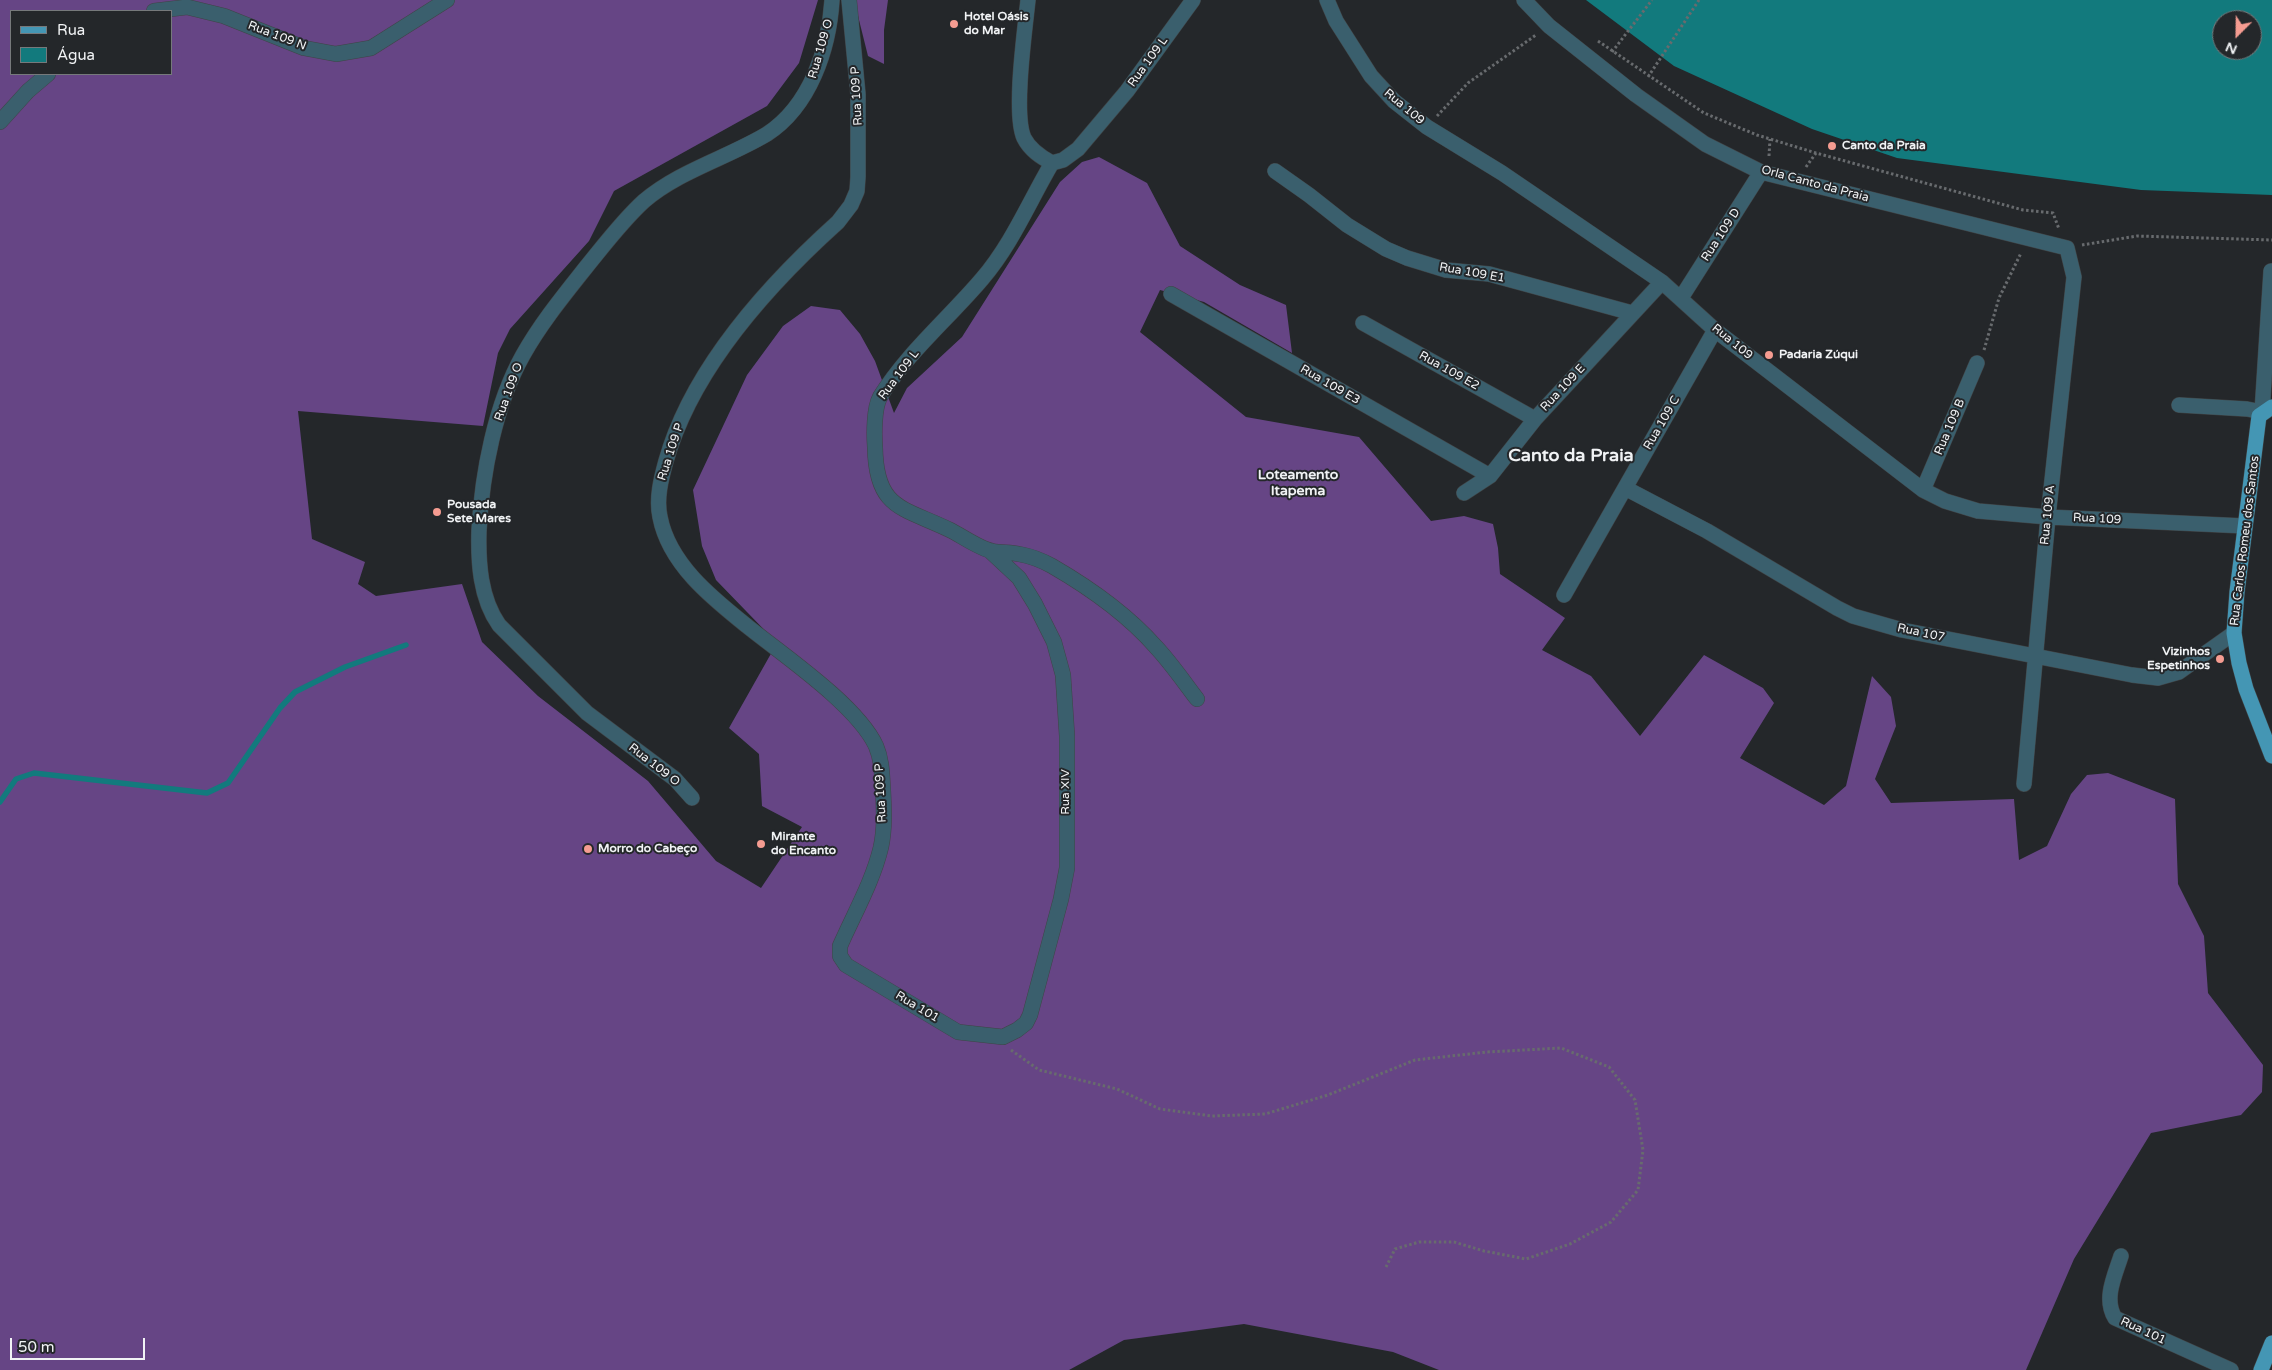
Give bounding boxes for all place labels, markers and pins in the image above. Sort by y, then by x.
place label: Hotel Oásis do Mar [964,10,1028,38]
marker: Hotel Oásis do Mar [948,18,960,30]
place label: Canto da Praia [1842,139,1926,153]
marker: Canto da Praia [1826,140,1838,152]
place label: Padaria Zúqui [1779,348,1858,362]
marker: Padaria Zúqui [1763,349,1775,361]
place label: Pousada Sete Mares [447,498,511,526]
marker: Pousada Sete Mares [431,506,443,518]
place label: Vizinhos Espetinhos [2147,645,2210,673]
marker: Vizinhos Espetinhos [2214,653,2226,665]
place label: Mirante do Encanto [771,830,836,858]
marker: Mirante do Encanto [755,838,767,850]
place label: Morro do Cabeço [598,842,697,856]
marker: Morro do Cabeço [582,843,594,855]

